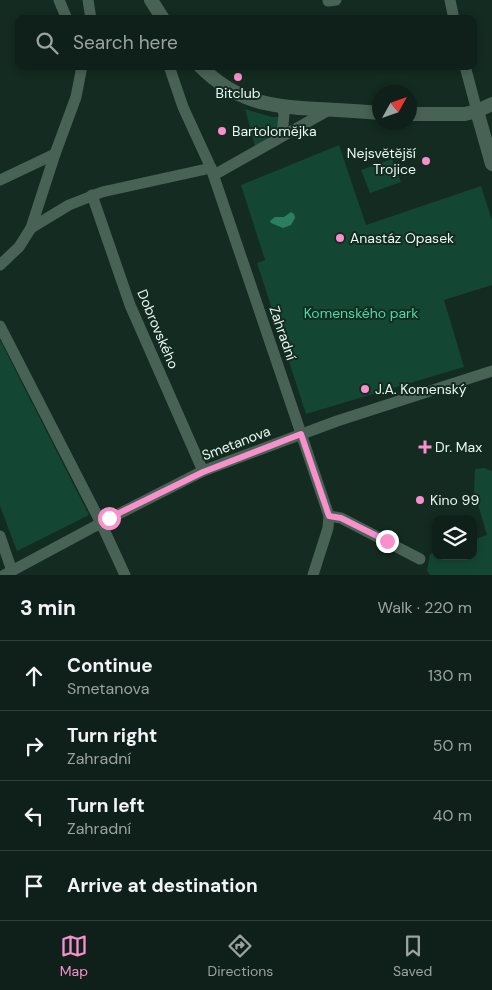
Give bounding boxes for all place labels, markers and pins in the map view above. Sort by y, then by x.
marker: Bitclub [232,71,244,83]
place label: Bitclub [215,84,261,102]
place label: Bartolomějka [232,122,317,140]
marker: Bartolomějka [216,125,228,137]
place label: Nejsvětější Trojice [347,144,417,178]
marker: Nejsvětější Trojice [420,155,432,167]
place label: Anastáz Opasek [350,229,454,247]
marker: Anastáz Opasek [334,232,346,244]
place label: J.A. Komenský [375,380,467,398]
marker: J.A. Komenský [359,383,371,395]
place label: Dr. Max [435,438,482,456]
marker: Dr. Max [419,441,431,453]
place label: Kino 99 [430,491,479,509]
marker: Kino 99 [414,494,426,506]

